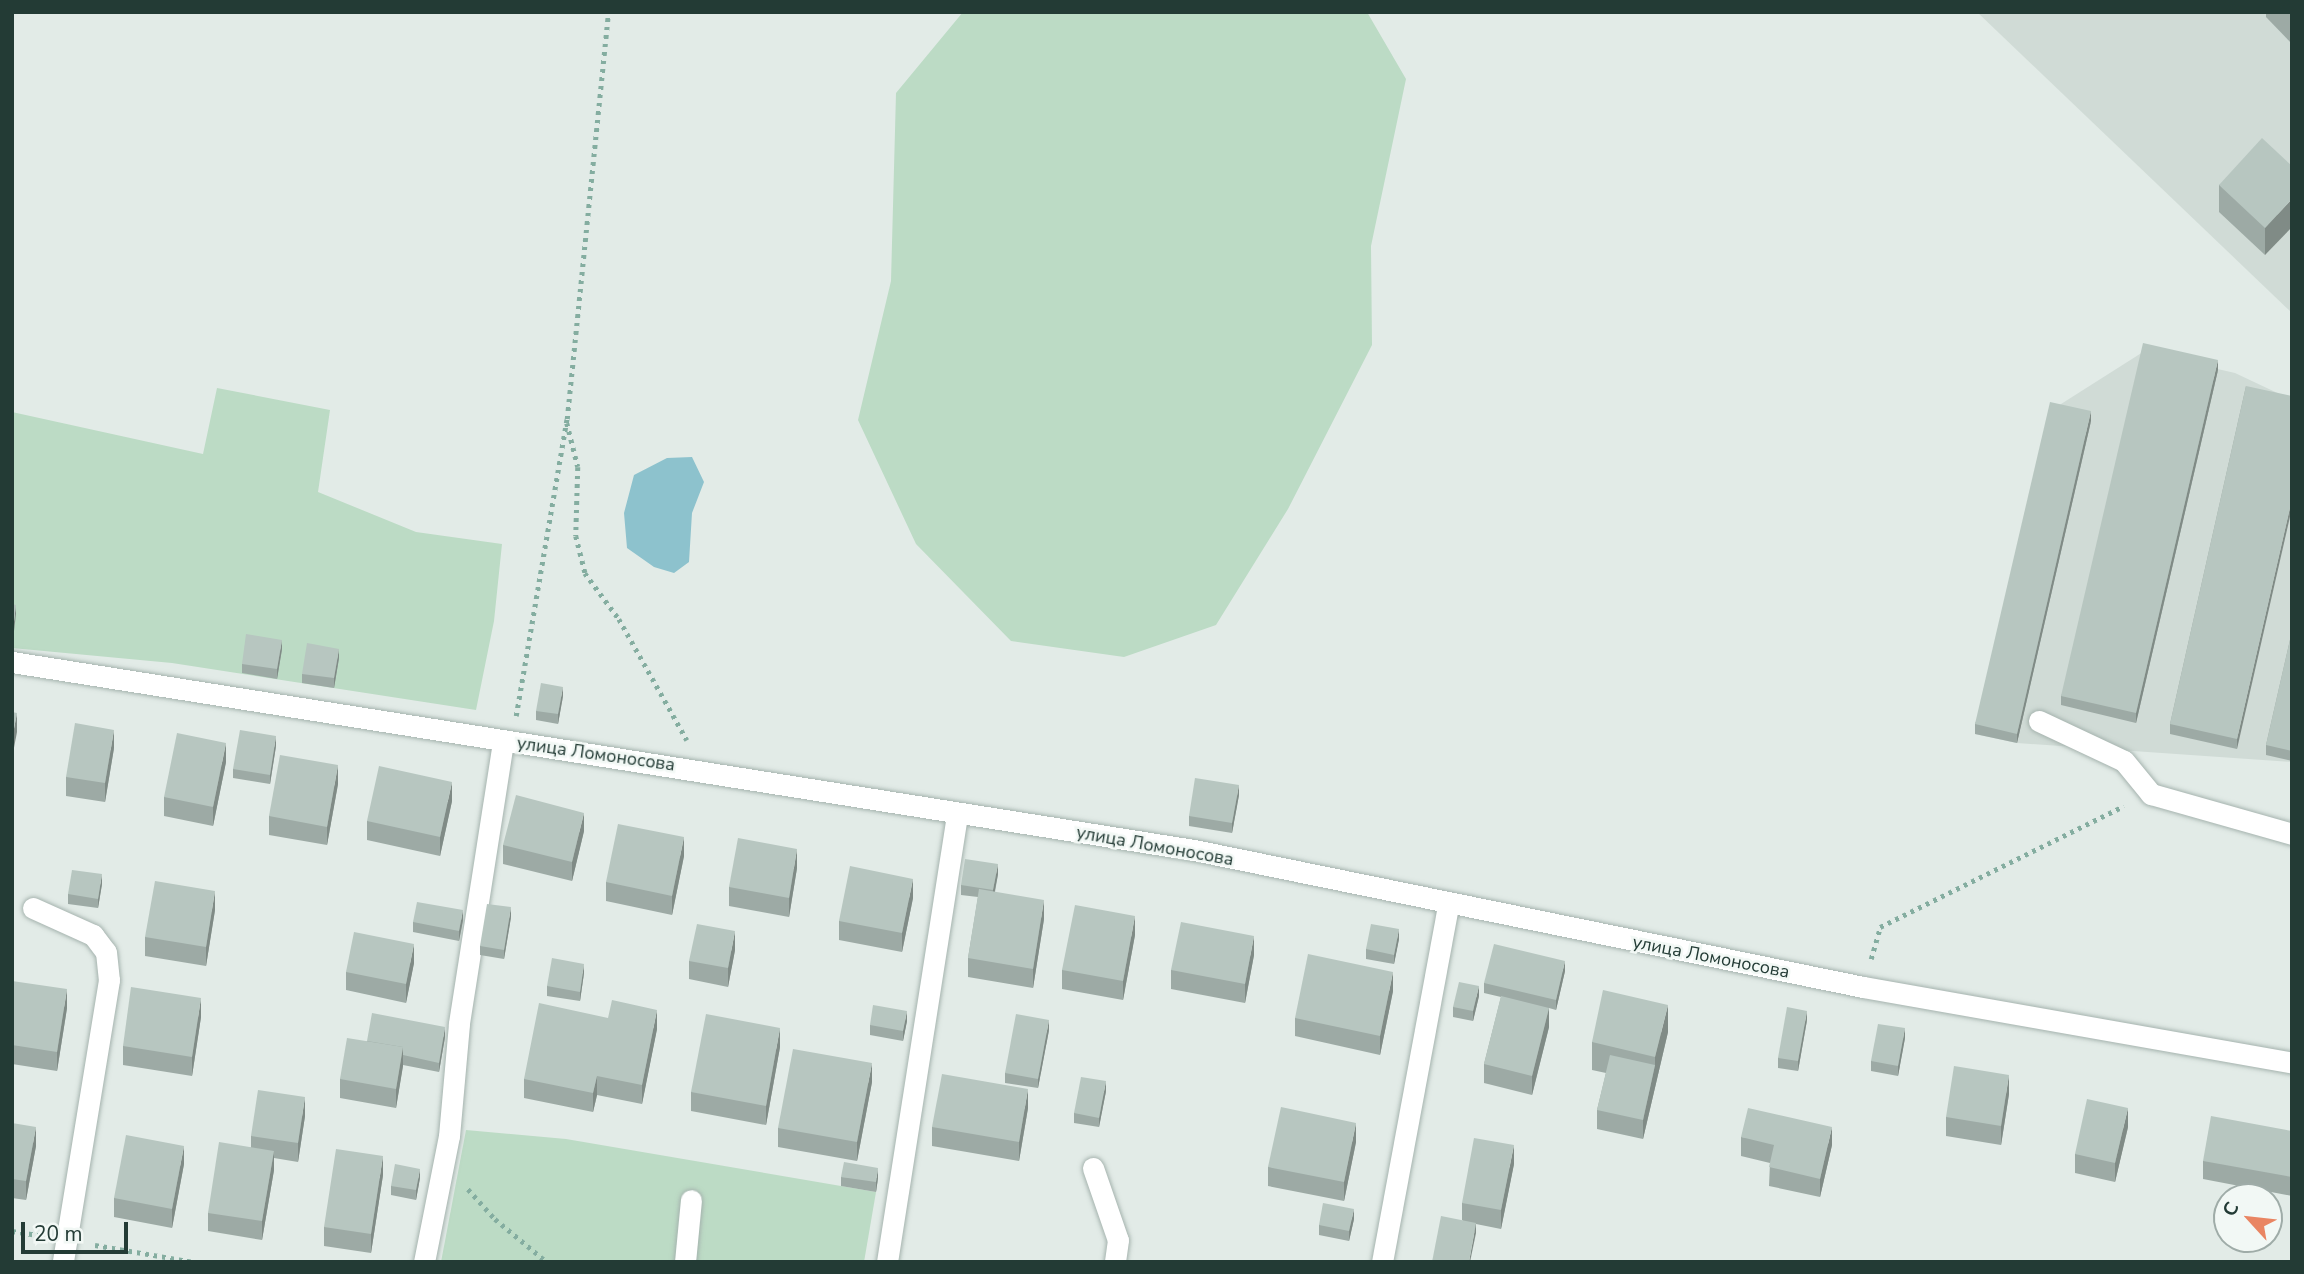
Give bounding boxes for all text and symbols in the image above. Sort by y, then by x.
street label: улица Ломоносова [516,732,676,776]
street label: улица Ломоносова [1075,822,1235,870]
street label: улица Ломоносова [1631,931,1791,983]
north arrow [2213,1183,2283,1253]
text: С [2217,1198,2246,1221]
scale bar [24,1208,131,1252]
text: 20 m [34,1220,83,1248]

